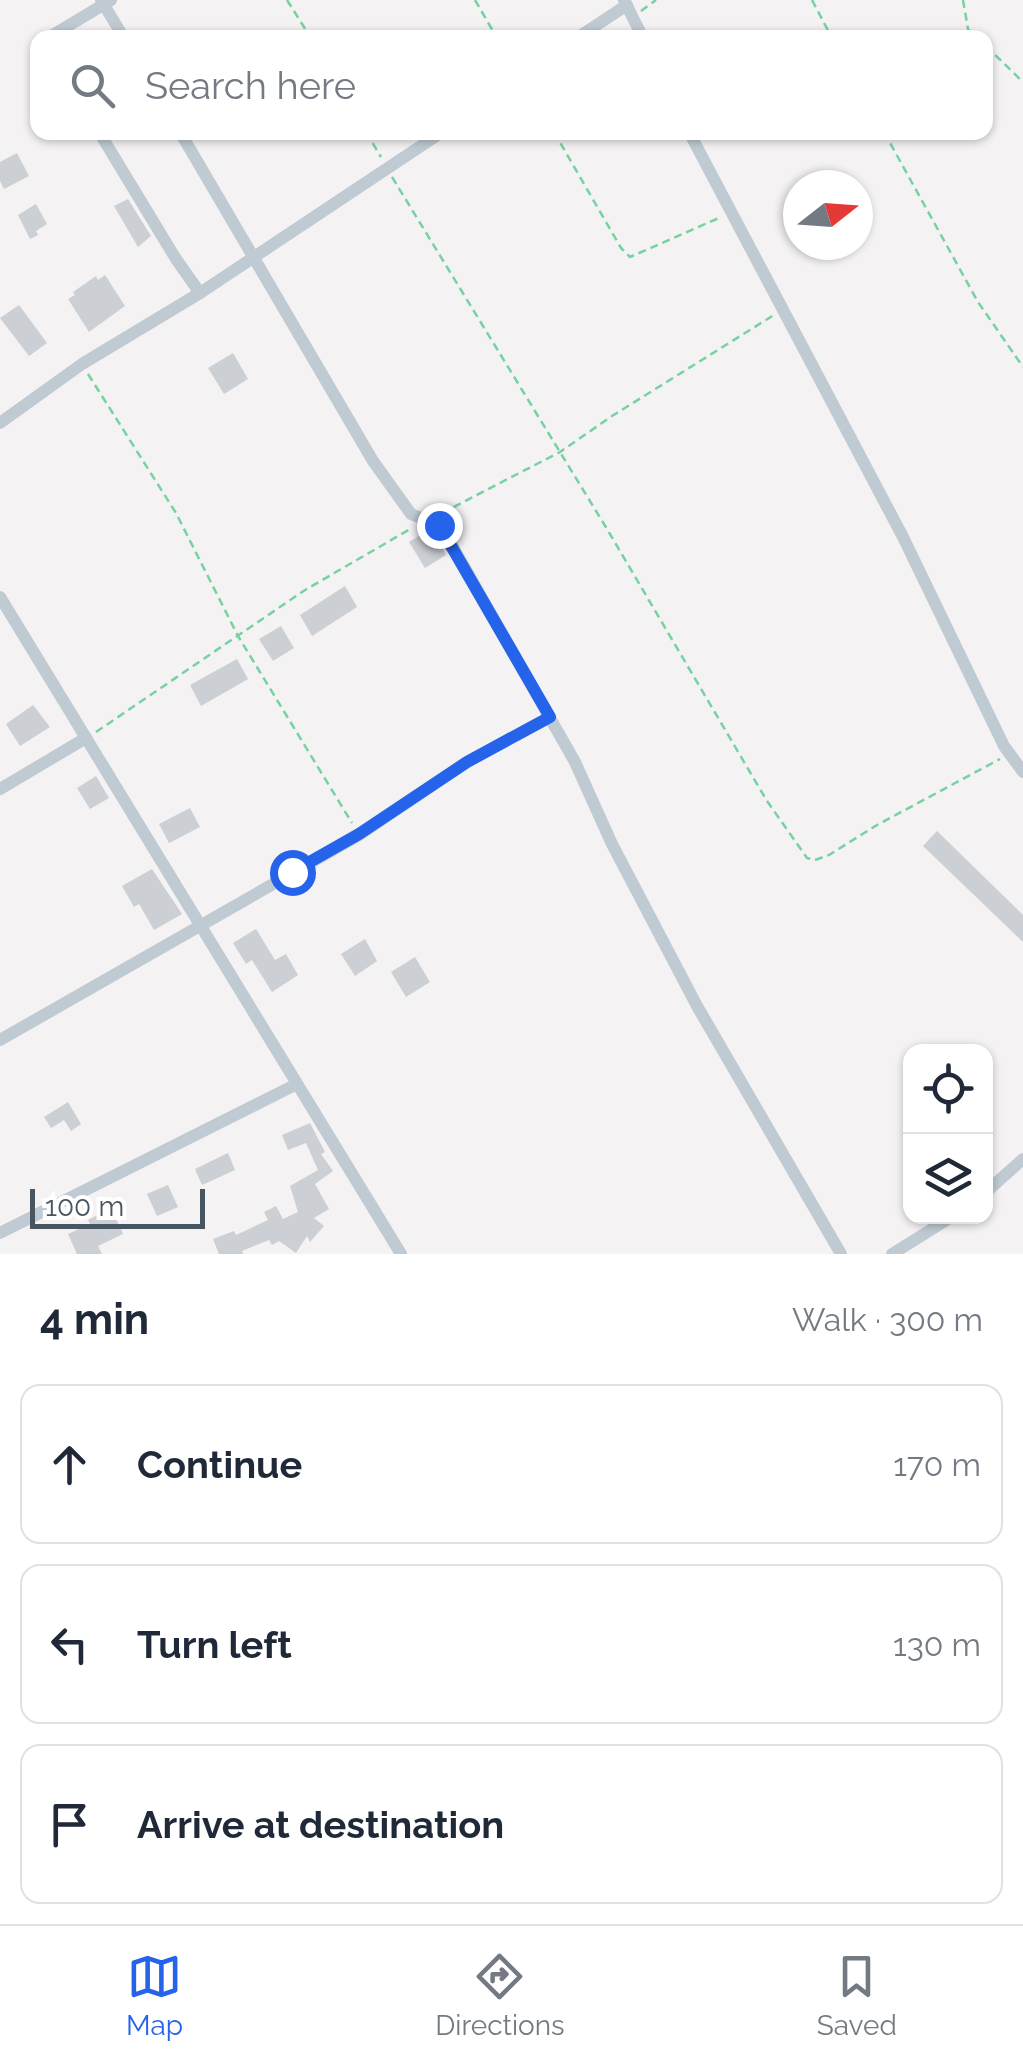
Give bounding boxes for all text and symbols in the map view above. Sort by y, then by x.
search box [30,30,993,140]
icon: search [65,58,120,113]
text: Search here [145,63,356,108]
north arrow [783,170,873,260]
route end [417,503,463,549]
route start [270,850,316,896]
map controls [903,1044,993,1224]
button: locate [903,1044,993,1134]
button: layers [903,1134,993,1224]
scale bar [30,1184,205,1228]
text: 100 m [45,1190,124,1223]
text: 4 min [40,1295,149,1344]
text: Walk · 300 m [792,1301,983,1338]
icon: ahead [42,1437,97,1492]
text: Continue [137,1442,302,1487]
text: 170 m [893,1446,981,1483]
icon: left [42,1617,97,1672]
text: Turn left [137,1622,292,1667]
text: 130 m [893,1626,981,1663]
icon: arrive [42,1797,97,1852]
text: Arrive at destination [137,1802,504,1847]
tab: Map [126,1949,183,2042]
tab: Directions [435,1949,565,2042]
tab: Saved [817,1949,897,2042]

